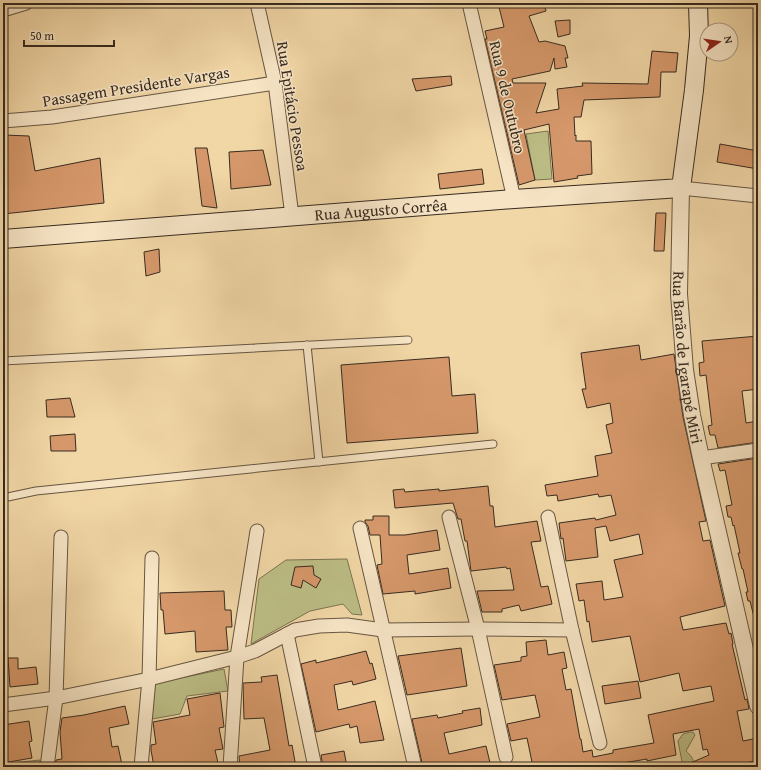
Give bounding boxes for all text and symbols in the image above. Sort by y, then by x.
scale bar [24,22,114,48]
north arrow [699,22,739,62]
text: 50 m [30,27,54,44]
text: N [720,34,738,46]
street label: Rua 9 de Outubro [483,38,533,156]
street label: Rua Epitácio Pessoa [271,39,315,173]
street label: Passagem Presidente Vargas [41,59,231,113]
street label: Rua Augusto Corrêa [314,192,448,227]
street label: Rua Barão de Igarapé Miri [667,271,710,446]

